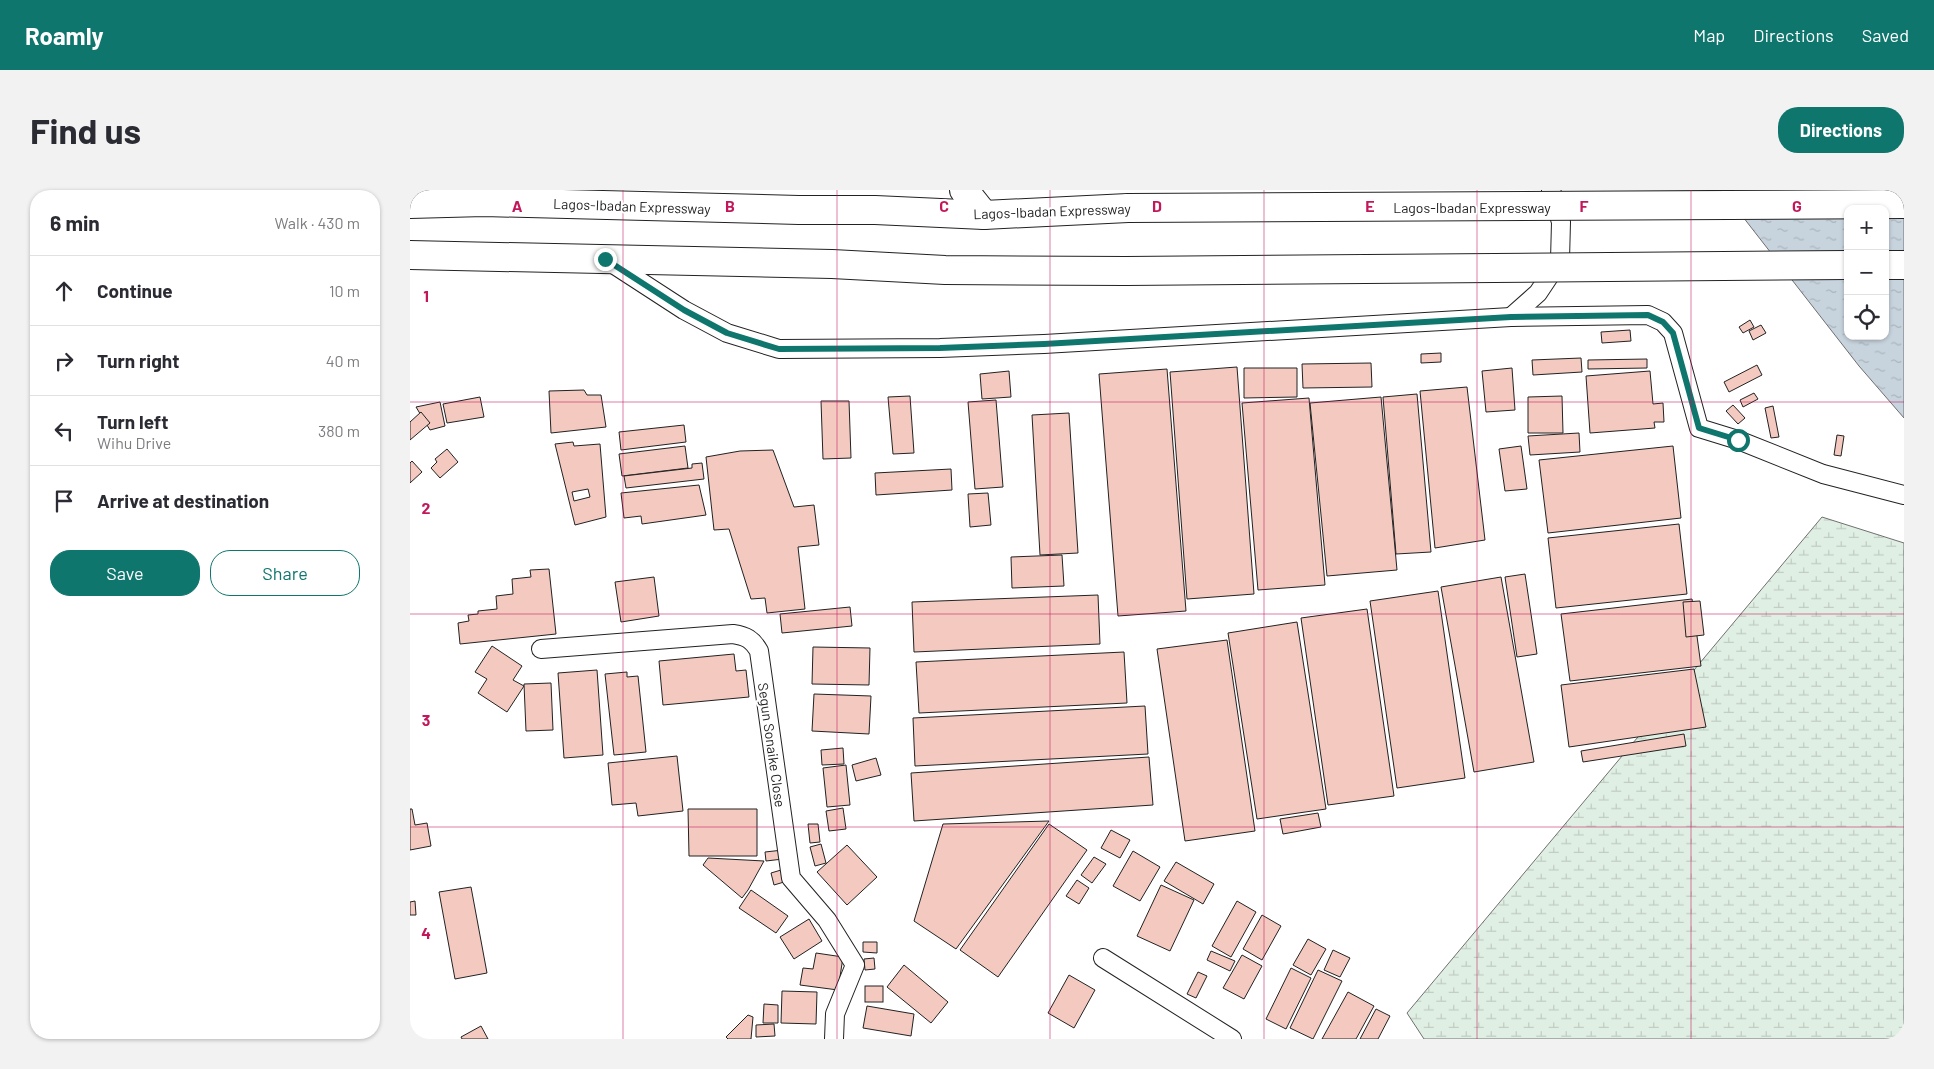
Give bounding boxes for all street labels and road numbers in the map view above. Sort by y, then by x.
street label: Lagos-Ibadan Expressway [553,195,712,217]
street label: Lagos-Ibadan Expressway [1393,199,1551,216]
street label: Lagos-Ibadan Expressway [973,200,1132,222]
street label: Segun Sonaike Close [755,682,789,808]

